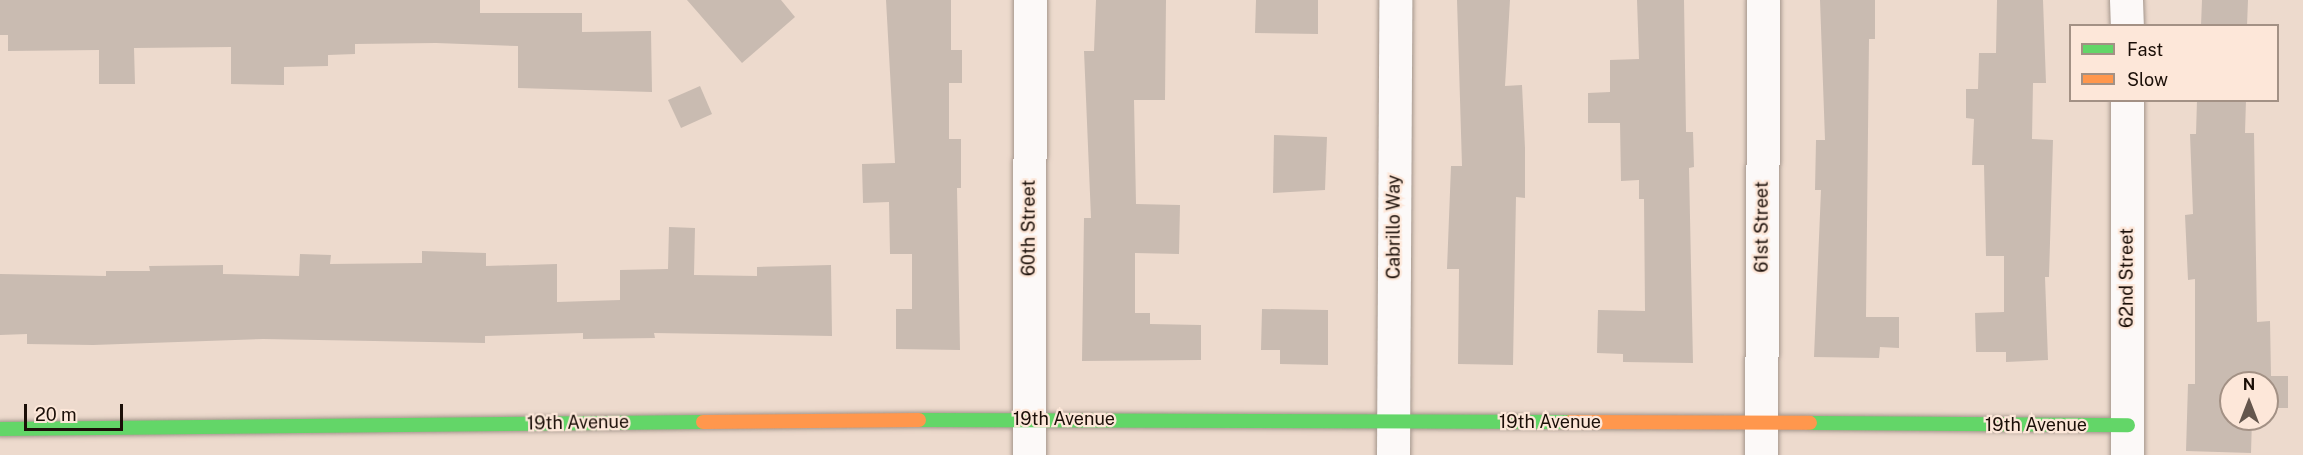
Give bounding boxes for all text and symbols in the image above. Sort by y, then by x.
legend [2069,24,2279,102]
text: Fast [2127,39,2163,60]
text: Slow [2127,69,2168,90]
street label: Cabrillo Way [1383,175,1405,279]
street label: 60th Street [1018,180,1040,276]
street label: 61st Street [1751,181,1773,273]
street label: 62nd Street [2116,228,2138,328]
north arrow [2219,371,2279,431]
text: N [2243,375,2255,394]
scale bar [27,392,126,430]
text: 20 m [35,404,77,425]
street label: 19th Avenue [1013,408,1115,430]
street label: 19th Avenue [527,411,629,435]
street label: 19th Avenue [1499,411,1601,433]
street label: 19th Avenue [1985,414,2087,436]

